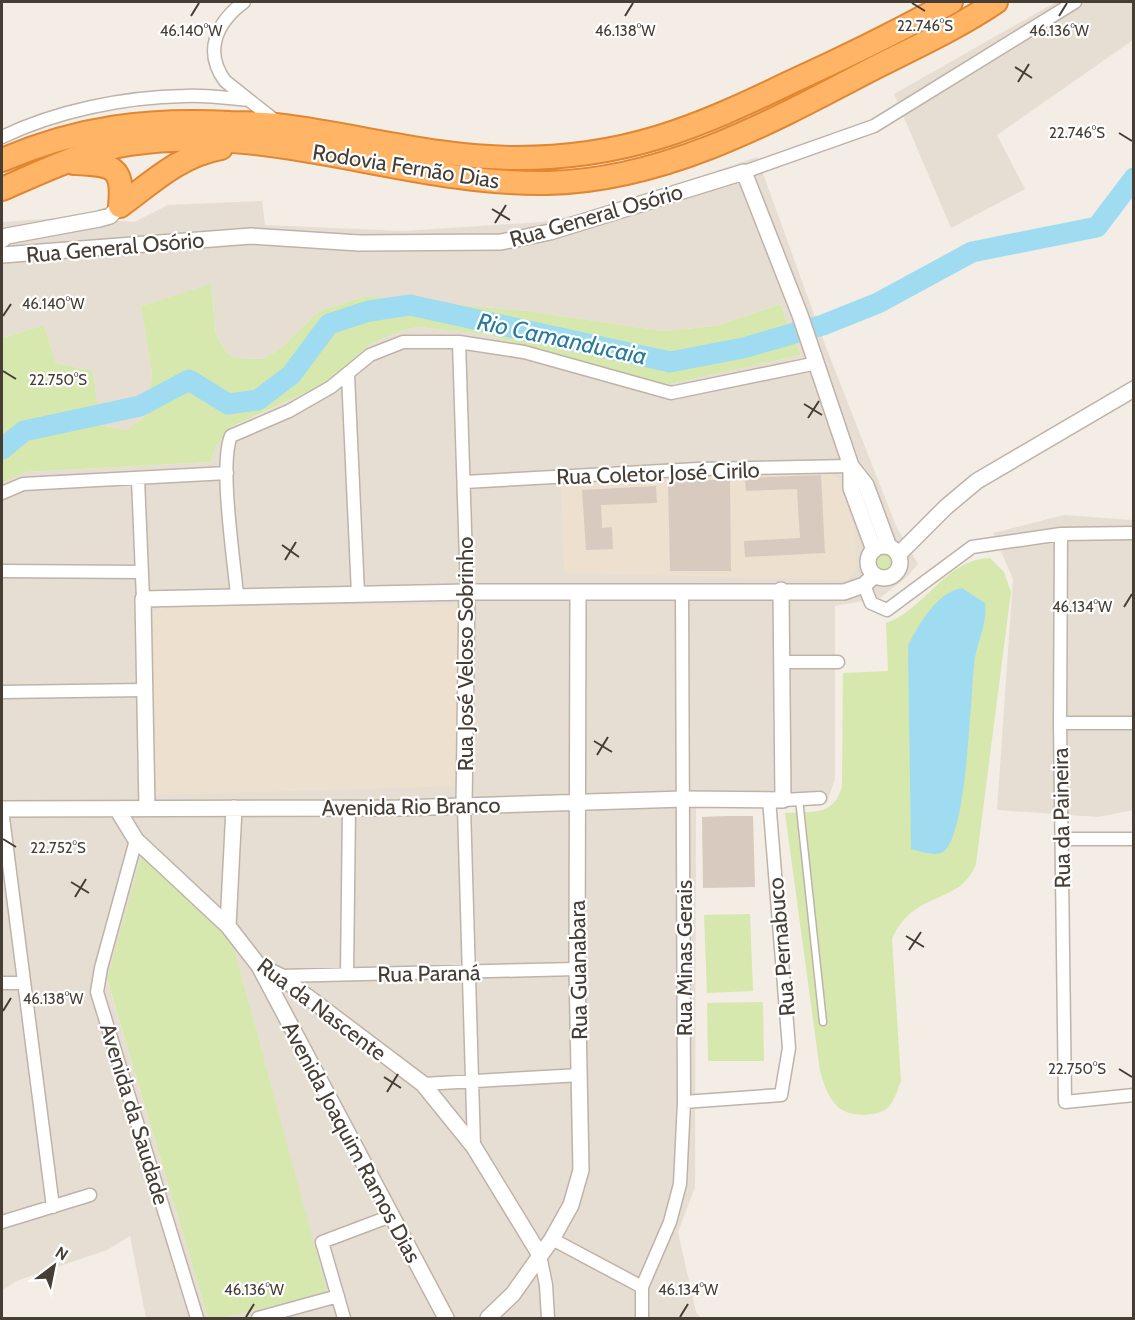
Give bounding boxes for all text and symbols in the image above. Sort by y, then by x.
text: 22.746°S [897,17,953,35]
text: 46.140°W [160,22,223,40]
text: 46.138°W [595,22,656,40]
text: 46.136°W [1029,22,1090,40]
text: 22.746°S [1049,124,1105,142]
street label: Rodovia Fernão Dias [311,138,501,195]
street label: Rua General Osório [506,178,686,253]
street label: Rua General Osório [25,226,205,269]
text: 46.140°W [22,295,85,313]
water label: Rio Camanducaia [475,306,649,371]
text: 22.750°S [29,371,87,389]
street label: Rua Coletor José Cirilo [556,456,760,491]
street label: Rua José Veloso Sobrinho [452,537,479,771]
text: 46.134°W [1052,598,1113,616]
street label: Rua da Paineira [1047,747,1076,889]
street label: Avenida Rio Branco [321,791,501,822]
text: 22.752°S [30,839,86,857]
street label: Rua Pernabuco [762,876,801,1017]
street label: Rua Minas Gerais [671,880,698,1036]
street label: Rua Guanabara [564,899,593,1040]
street label: Rua da Nascente [252,952,392,1067]
street label: Rua Paraná [377,959,481,988]
text: 46.138°W [23,990,84,1008]
street label: Avenida Joaquim Ramos Dias [276,1017,427,1267]
street label: Avenida da Saudade [94,1020,175,1208]
text: 22.750°S [1048,1060,1106,1078]
north arrow [24,1236,84,1296]
text: N [52,1243,72,1265]
text: 46.136°W [224,1281,285,1299]
text: 46.134°W [658,1281,719,1299]

